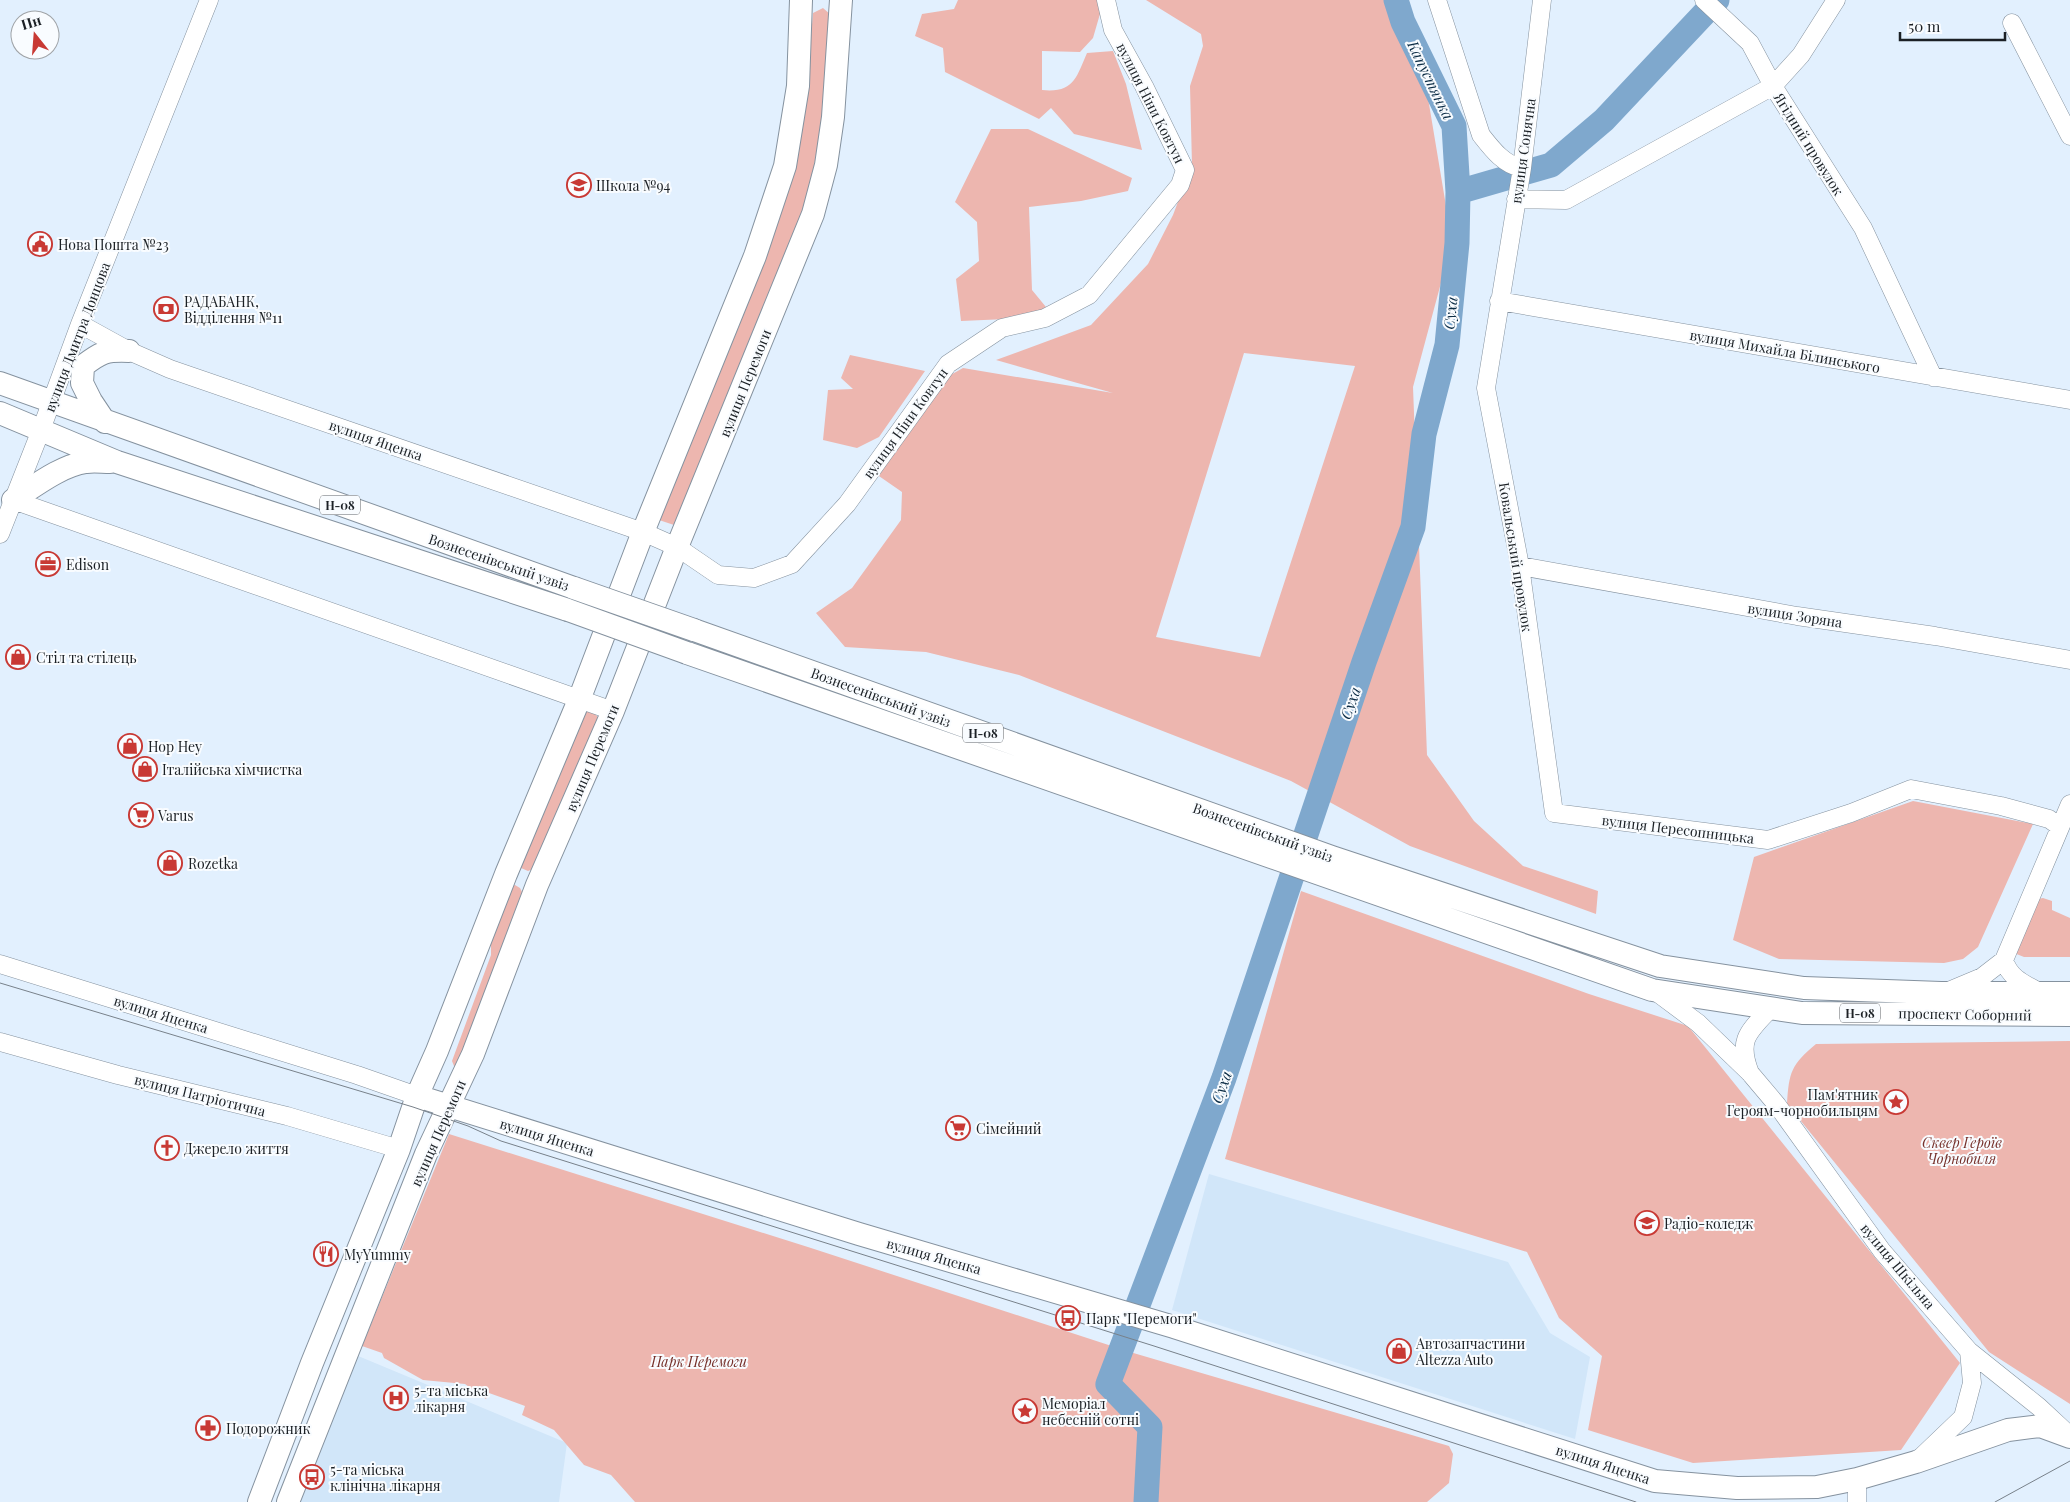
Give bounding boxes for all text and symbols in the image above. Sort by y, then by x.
north arrow [10,10,60,60]
text: Пн [19,10,44,34]
scale bar [1900,10,2005,42]
text: 50 m [1908,16,1941,36]
water label: Капустянка [1403,36,1459,123]
street label: вулиця Ніни Ковтун [1112,40,1190,167]
street label: Ягідний провулок [1769,88,1848,199]
street label: вулиця Сонячна [1506,97,1540,205]
school or university icon: Школа №94 [566,172,592,198]
place label: Школа №94 [596,176,671,195]
public building icon: Нова Пошта №23 [27,231,53,257]
place label: Нова Пошта №23 [58,235,169,254]
street label: вулиця Дмитра Донцова [40,259,114,415]
place label: РАДАБАНК, Відділення №11 [184,292,282,327]
water label: Суха [1438,295,1462,330]
bank icon: РАДАБАНК, Відділення №11 [153,296,179,322]
street label: вулиця Михайла Білинського [1688,325,1882,377]
street label: вулиця Перемоги [715,326,775,440]
street label: вулиця Ніни Ковтун [858,363,952,482]
street label: вулиця Яценка [327,415,425,465]
street label: Ковальський провулок [1495,481,1537,633]
road number: Н-08 [320,496,360,514]
street label: Вознесенівський узвіз [426,529,572,595]
office icon: Edison [35,551,61,577]
place label: Edison [66,555,110,574]
street label: вулиця Зоряна [1746,598,1844,632]
shop icon: Стіл та стілець [5,644,31,670]
place label: Стіл та стілець [36,648,137,667]
street label: Вознесенівський узвіз [808,663,954,731]
water label: Суха [1335,684,1365,722]
street label: вулиця Перемоги [561,701,623,815]
road number: Н-08 [963,724,1003,742]
shop icon: Hop Hey [117,733,143,759]
place label: Hop Hey [148,737,202,756]
shop icon: Італійська хімчистка [132,756,158,782]
place label: Італійська хімчистка [162,760,302,779]
street label: Вознесенівський узвіз [1190,798,1336,866]
supermarket icon: Varus [128,802,154,828]
place label: Varus [157,806,194,825]
street label: вулиця Пересопницька [1601,810,1755,848]
shop icon: Rozetka [157,850,183,876]
place label: Rozetka [188,854,238,873]
street label: вулиця Яценка [112,991,211,1037]
street label: проспект Соборний [1898,1003,2032,1025]
road number: Н-08 [1840,1004,1880,1022]
water label: Суха [1206,1068,1236,1106]
street label: вулиця Патріотична [132,1070,268,1120]
street label: вулиця Перемоги [406,1076,470,1189]
place label: Пам'ятник Героям-чорнобильцям [1727,1085,1878,1120]
place icon: Пам'ятник Героям-чорнобильцям [1883,1089,1909,1115]
street label: вулиця Яценка [498,1114,597,1160]
supermarket icon: Сімейний [945,1115,971,1141]
place label: Сімейний [976,1119,1042,1138]
park label: Сквер Героїв Чорнобиля [1922,1133,2002,1168]
church icon: Джерело життя [154,1135,180,1161]
place label: Джерело життя [184,1139,289,1158]
school or university icon: Радіо-коледж [1634,1210,1660,1236]
place label: Радіо-коледж [1664,1214,1753,1233]
street label: вулиця Шкільна [1857,1219,1939,1313]
street label: вулиця Яценка [884,1233,984,1279]
restaurant icon: MyYummy [313,1241,339,1267]
place label: MyYummy [344,1245,411,1264]
bus stop icon: Парк "Перемоги" [1055,1305,1081,1331]
place label: Парк "Перемоги" [1086,1309,1197,1328]
place label: Автозапчастини Altezza Auto [1415,1334,1526,1369]
shop icon: Автозапчастини Altezza Auto [1386,1338,1412,1364]
park label: Парк Перемоги [650,1352,747,1371]
place label: 5-та міська лікарня [414,1381,488,1416]
hospital icon: 5-та міська лікарня [383,1385,409,1411]
place label: Меморіал небесній сотні [1042,1394,1139,1429]
place icon: Меморіал небесній сотні [1012,1398,1038,1424]
pharmacy icon: Подорожник [195,1415,221,1441]
place label: Подорожник [226,1419,311,1438]
street label: вулиця Яценка [1554,1440,1652,1488]
place label: 5-та міська клінічна лікарня [330,1460,441,1495]
bus stop icon: 5-та міська клінічна лікарня [299,1464,325,1490]

